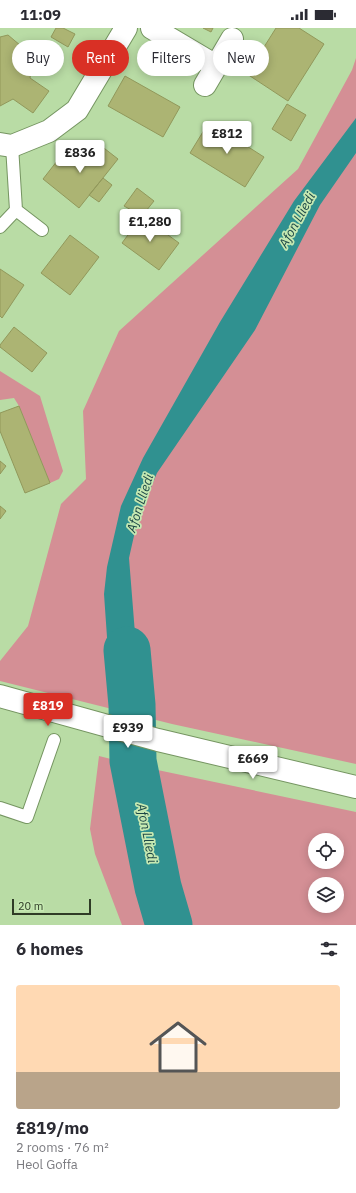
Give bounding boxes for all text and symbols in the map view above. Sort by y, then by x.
text: 11:09 [20,5,61,24]
chip: Buy [12,40,64,76]
chip: Rent [72,40,129,76]
chip: Filters [137,40,205,76]
chip: New [213,40,269,76]
pin: £812 [203,121,251,155]
text: £812 [212,125,242,142]
pin: £836 [56,140,104,174]
text: £836 [65,144,95,161]
water label: Afon Lliedi [274,189,319,251]
pin: £1,280 [117,209,183,243]
text: £1,280 [129,213,171,230]
water label: Afon Lliedi [122,471,158,535]
pin: £819 [24,693,72,727]
text: £819 [33,697,63,714]
pin: £939 [104,715,152,749]
text: £939 [113,719,143,736]
pin: £669 [229,746,277,780]
text: £669 [238,750,268,767]
water label: Afon Lliedi [133,801,161,865]
map controls [308,833,344,913]
button: locate [308,833,344,869]
button: layers [308,877,344,913]
scale bar [12,897,91,916]
text: 20 m [18,899,43,913]
text: 6 homes [16,938,83,960]
icon: filters [318,938,340,960]
icon: home [142,1011,214,1083]
text: £819/mo [16,1117,89,1139]
text: 2 rooms · 76 m² [16,1139,109,1156]
text: Heol Goffa [16,1156,78,1173]

